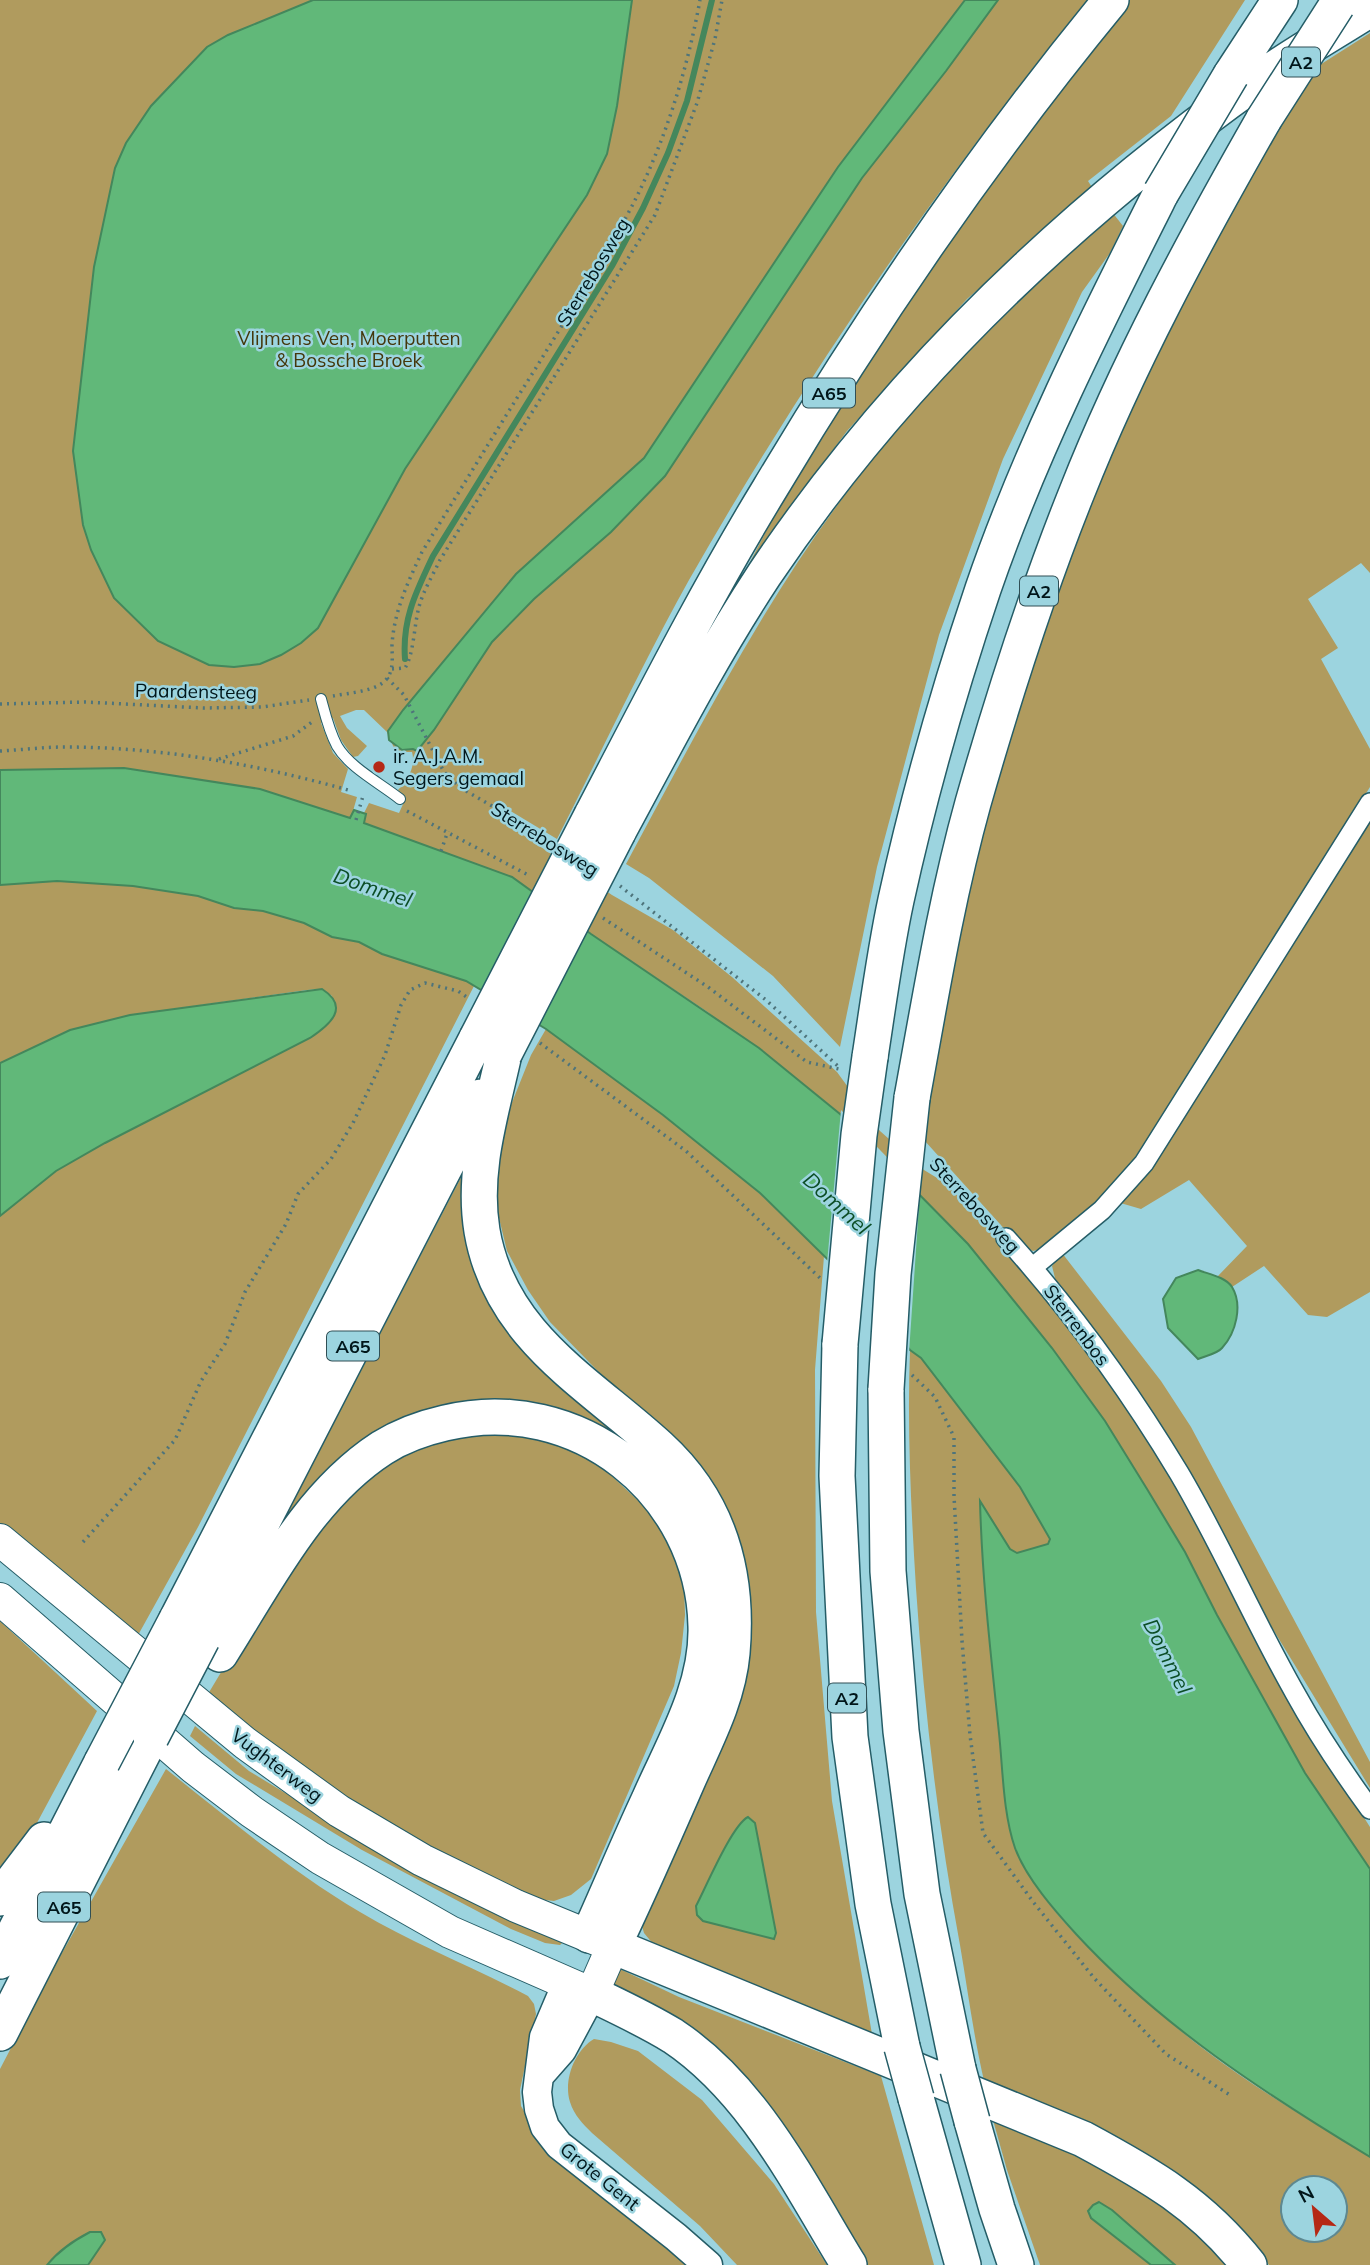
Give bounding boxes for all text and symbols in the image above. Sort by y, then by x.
road number: A2 [1282,48,1320,76]
street label: Sterrebosweg [551,213,635,331]
park label: Vlijmens Ven, Moerputten & Bossche Broek [237,326,461,372]
road number: A65 [803,379,855,408]
road number: A2 [1020,576,1058,606]
street label: Paardensteeg [135,678,257,704]
place label: ir. A.J.A.M. Segers gemaal [393,744,524,790]
marker: ir. A.J.A.M. Segers gemaal [371,759,387,775]
street label: Sterrebosweg [487,796,603,882]
water label: Dommel [330,862,416,912]
street label: Sterrebosweg [924,1152,1026,1258]
water label: Dommel [798,1166,876,1240]
street label: Sterrenbos [1039,1280,1115,1370]
road number: A65 [327,1331,379,1360]
water label: Dommel [1138,1614,1198,1698]
road number: A2 [828,1684,866,1713]
street label: Vughterweg [226,1723,328,1807]
road number: A65 [38,1893,90,1922]
street label: Grote Gent [555,2137,645,2216]
north arrow [1279,2174,1349,2244]
text: N [1294,2180,1318,2208]

